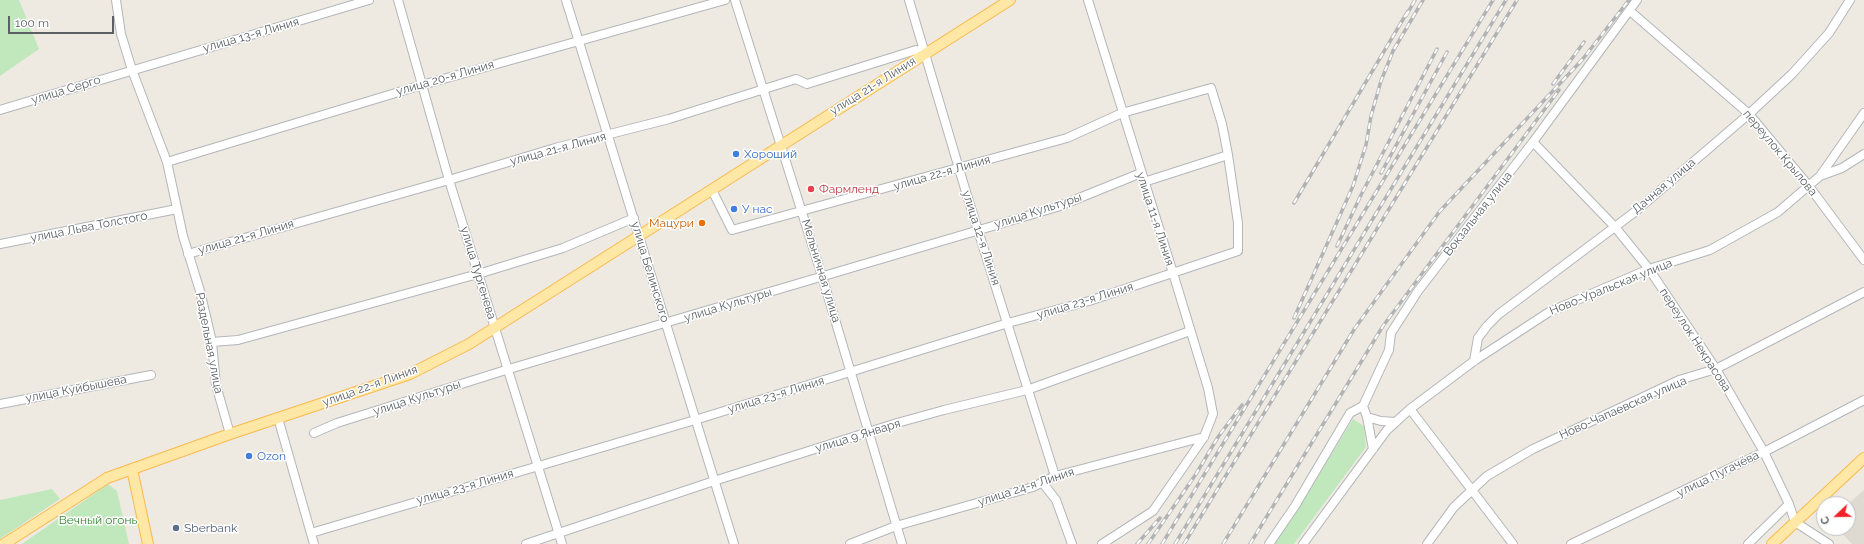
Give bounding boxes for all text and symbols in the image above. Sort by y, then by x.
scale bar [10,8,116,34]
street label: улица 13-я Линия [201,14,301,56]
text: 100 m [15,16,49,30]
street label: улица 21-я Линия [827,54,919,118]
street label: улица 20-я Линия [394,57,496,99]
street label: улица Серго [30,73,102,107]
street label: переулок Крылова [1740,107,1820,199]
street label: улица 21-я Линия [508,129,608,169]
place label: Хороший [744,147,797,161]
marker: Хороший [731,149,741,159]
street label: улица 22-я Линия [892,152,992,194]
street label: Дачная улица [1629,155,1699,217]
street label: Вокзальная улица [1441,169,1515,259]
street label: улица 11-я Линия [1133,170,1177,268]
place label: Фармленд [819,182,879,196]
marker: Фармленд [806,184,816,194]
street label: улица 12-я Линия [959,189,1003,287]
street label: улица Культуры [992,190,1084,232]
place label: У нас [742,202,773,216]
marker: У нас [729,204,739,214]
street label: улица Льва Толстого [29,209,149,245]
street label: улица 21-я Линия [197,216,295,258]
place label: Мацури [649,216,694,230]
marker: Мацури [697,218,707,228]
street label: Мельничная улица [798,218,844,324]
street label: улица Белинского [628,220,672,324]
street label: улица Тургенева [457,225,499,321]
street label: Ново-Уральская улица [1548,256,1674,318]
street label: улица 23-я Линия [1035,279,1135,323]
street label: улица Культуры [682,285,774,325]
street label: переулок Некрасова [1656,286,1734,394]
street label: Раздельная улица [192,291,226,395]
street label: улица 22-я Линия [321,362,419,410]
street label: улица Куйбышева [24,372,128,406]
street label: улица 23-я Линия [726,373,826,417]
street label: Ново-Чапаевская улица [1557,373,1689,443]
street label: улица Культуры [371,377,463,419]
street label: улица 9 Января [814,416,902,456]
street label: улица Пугачёва [1675,448,1761,500]
place label: Ozon [257,449,286,463]
marker: Ozon [244,451,254,461]
street label: улица 24-я Линия [976,465,1076,509]
street label: улица 23-я Линия [415,466,515,508]
north arrow [1816,496,1856,536]
park label: Вечный огонь [59,513,137,527]
text: С [1818,514,1833,526]
place label: Sberbank [184,521,237,535]
marker: Sberbank [171,523,181,533]

